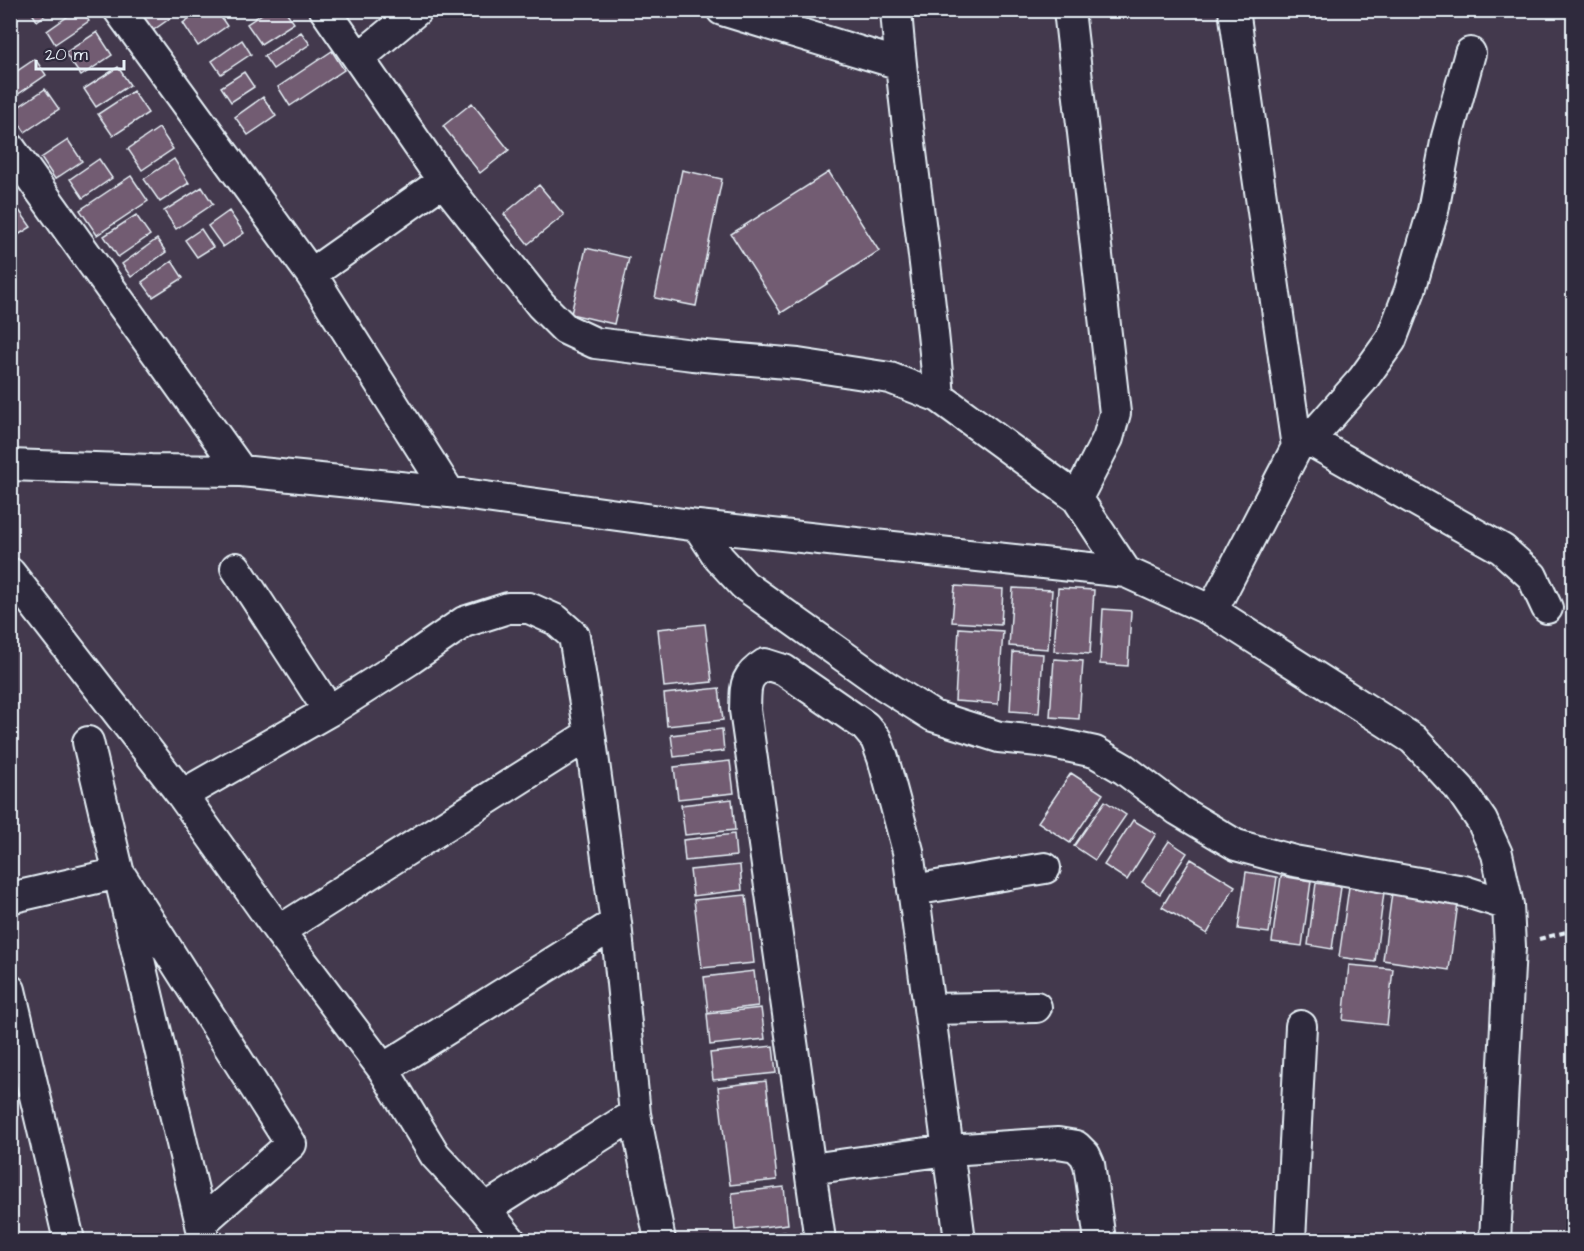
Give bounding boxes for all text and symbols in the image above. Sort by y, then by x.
scale bar [36,33,124,71]
text: 20 m [45,42,88,67]

